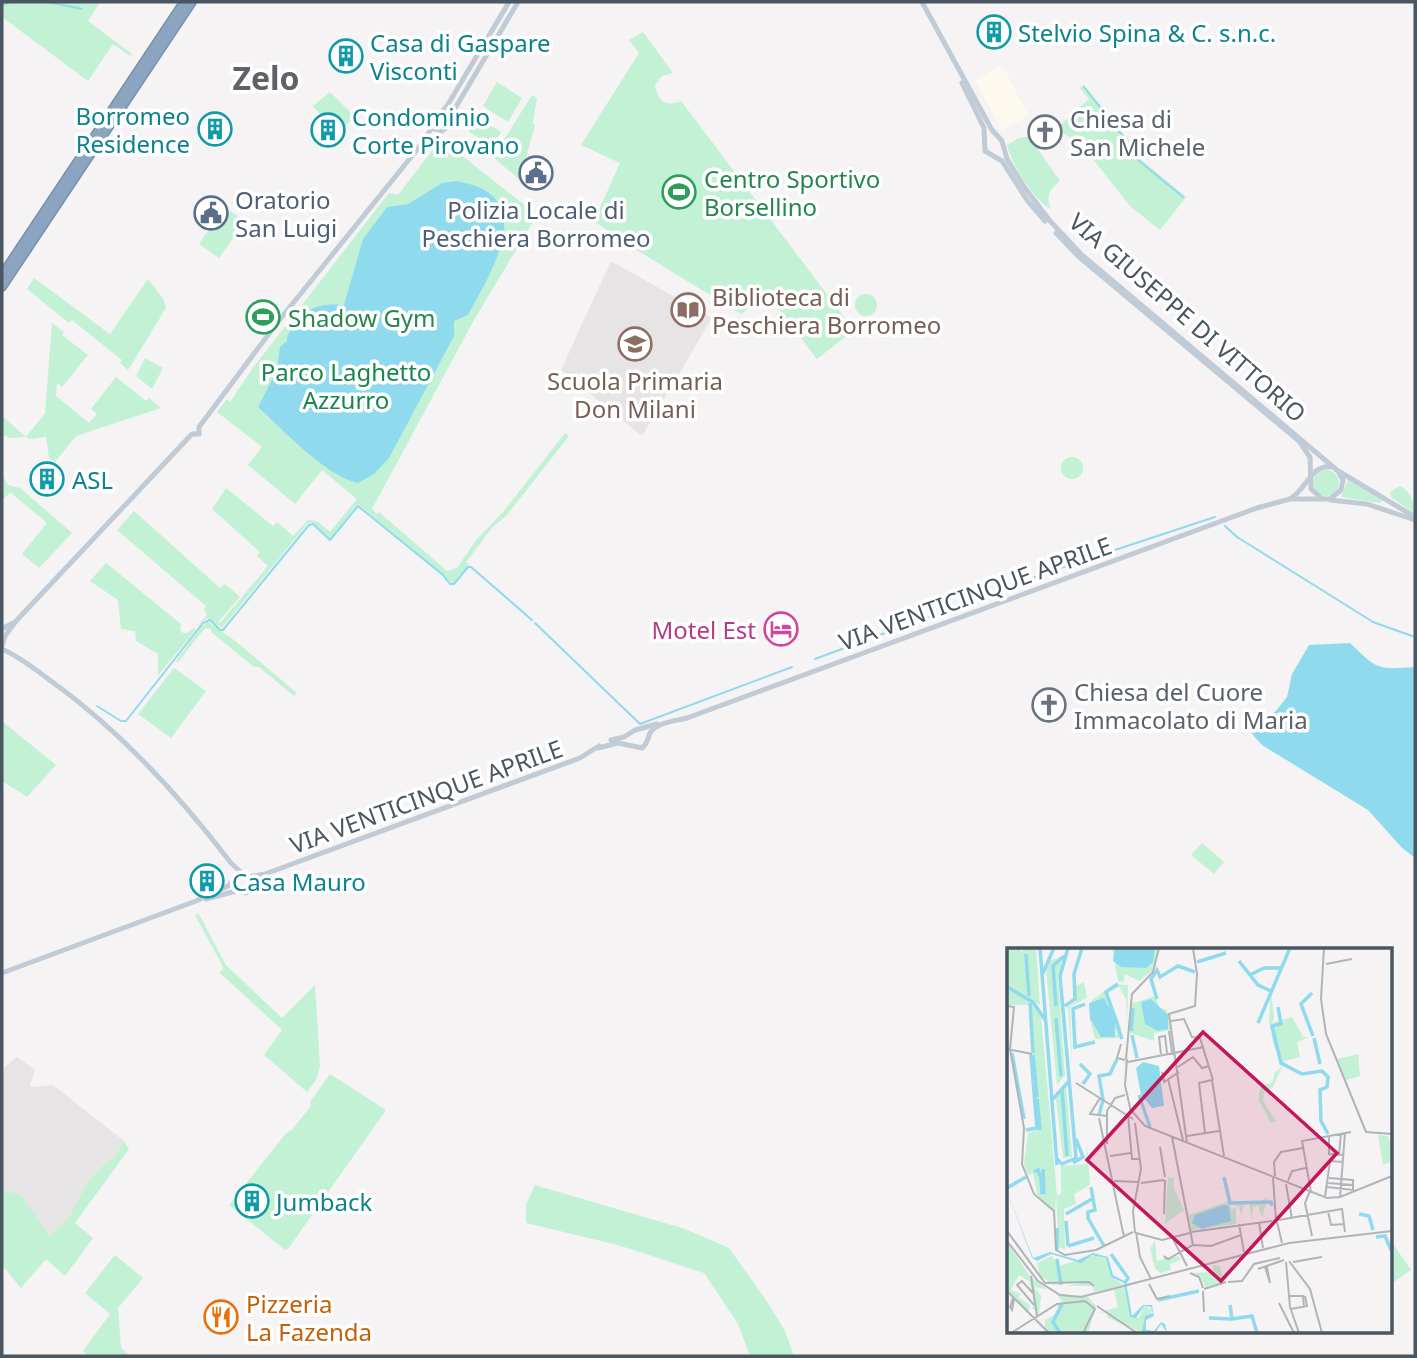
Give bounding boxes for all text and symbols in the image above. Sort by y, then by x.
building icon: Stelvio Spina & C. s.n.c. [975,13,1013,51]
place label: Stelvio Spina & C. s.n.c. [1018,16,1276,49]
place label: Casa di Gaspare Visconti [370,26,551,87]
building icon: Casa di Gaspare Visconti [327,37,365,75]
district label: Zelo [232,56,300,99]
place label: Borromeo Residence [76,99,190,160]
place label: Condominio Corte Pirovano [352,100,519,161]
place label: Chiesa di San Michele [1070,102,1205,163]
building icon: Borromeo Residence [196,110,234,148]
building icon: Condominio Corte Pirovano [309,111,347,149]
church icon: Chiesa di San Michele [1026,113,1064,151]
public building icon: Polizia Locale di Peschiera Borromeo [517,154,555,192]
place label: Centro Sportivo Borsellino [704,162,880,223]
sports icon: Centro Sportivo Borsellino [660,173,698,211]
place label: Oratorio San Luigi [235,183,337,244]
place label: Polizia Locale di Peschiera Borromeo [421,193,651,254]
public building icon: Oratorio San Luigi [192,194,230,232]
street label: VIA GIUSEPPE DI VITTORIO [1062,205,1314,429]
place label: Biblioteca di Peschiera Borromeo [712,280,941,341]
library icon: Biblioteca di Peschiera Borromeo [669,291,707,329]
sports icon: Shadow Gym [244,298,282,336]
place label: Shadow Gym [288,301,436,334]
school or university icon: Scuola Primaria Don Milani [616,325,654,363]
park label: Parco Laghetto Azzurro [261,355,431,416]
place label: Scuola Primaria Don Milani [547,364,723,425]
building icon: ASL [28,460,66,498]
place label: ASL [72,463,113,496]
street label: VIA VENTICINQUE APRILE [834,528,1116,658]
hotel icon: Motel Est [762,610,800,648]
place label: Motel Est [652,613,756,646]
place label: Chiesa del Cuore Immacolato di Maria [1074,675,1308,736]
church icon: Chiesa del Cuore Immacolato di Maria [1030,686,1068,724]
street label: VIA VENTICINQUE APRILE [285,731,567,861]
building icon: Casa Mauro [188,862,226,900]
place label: Casa Mauro [232,865,366,898]
inset map [1007,948,1392,1334]
building icon: Jumback [233,1182,271,1220]
place label: Jumback [274,1185,373,1218]
place label: Pizzeria La Fazenda [246,1287,372,1348]
restaurant icon: Pizzeria La Fazenda [202,1298,240,1336]

